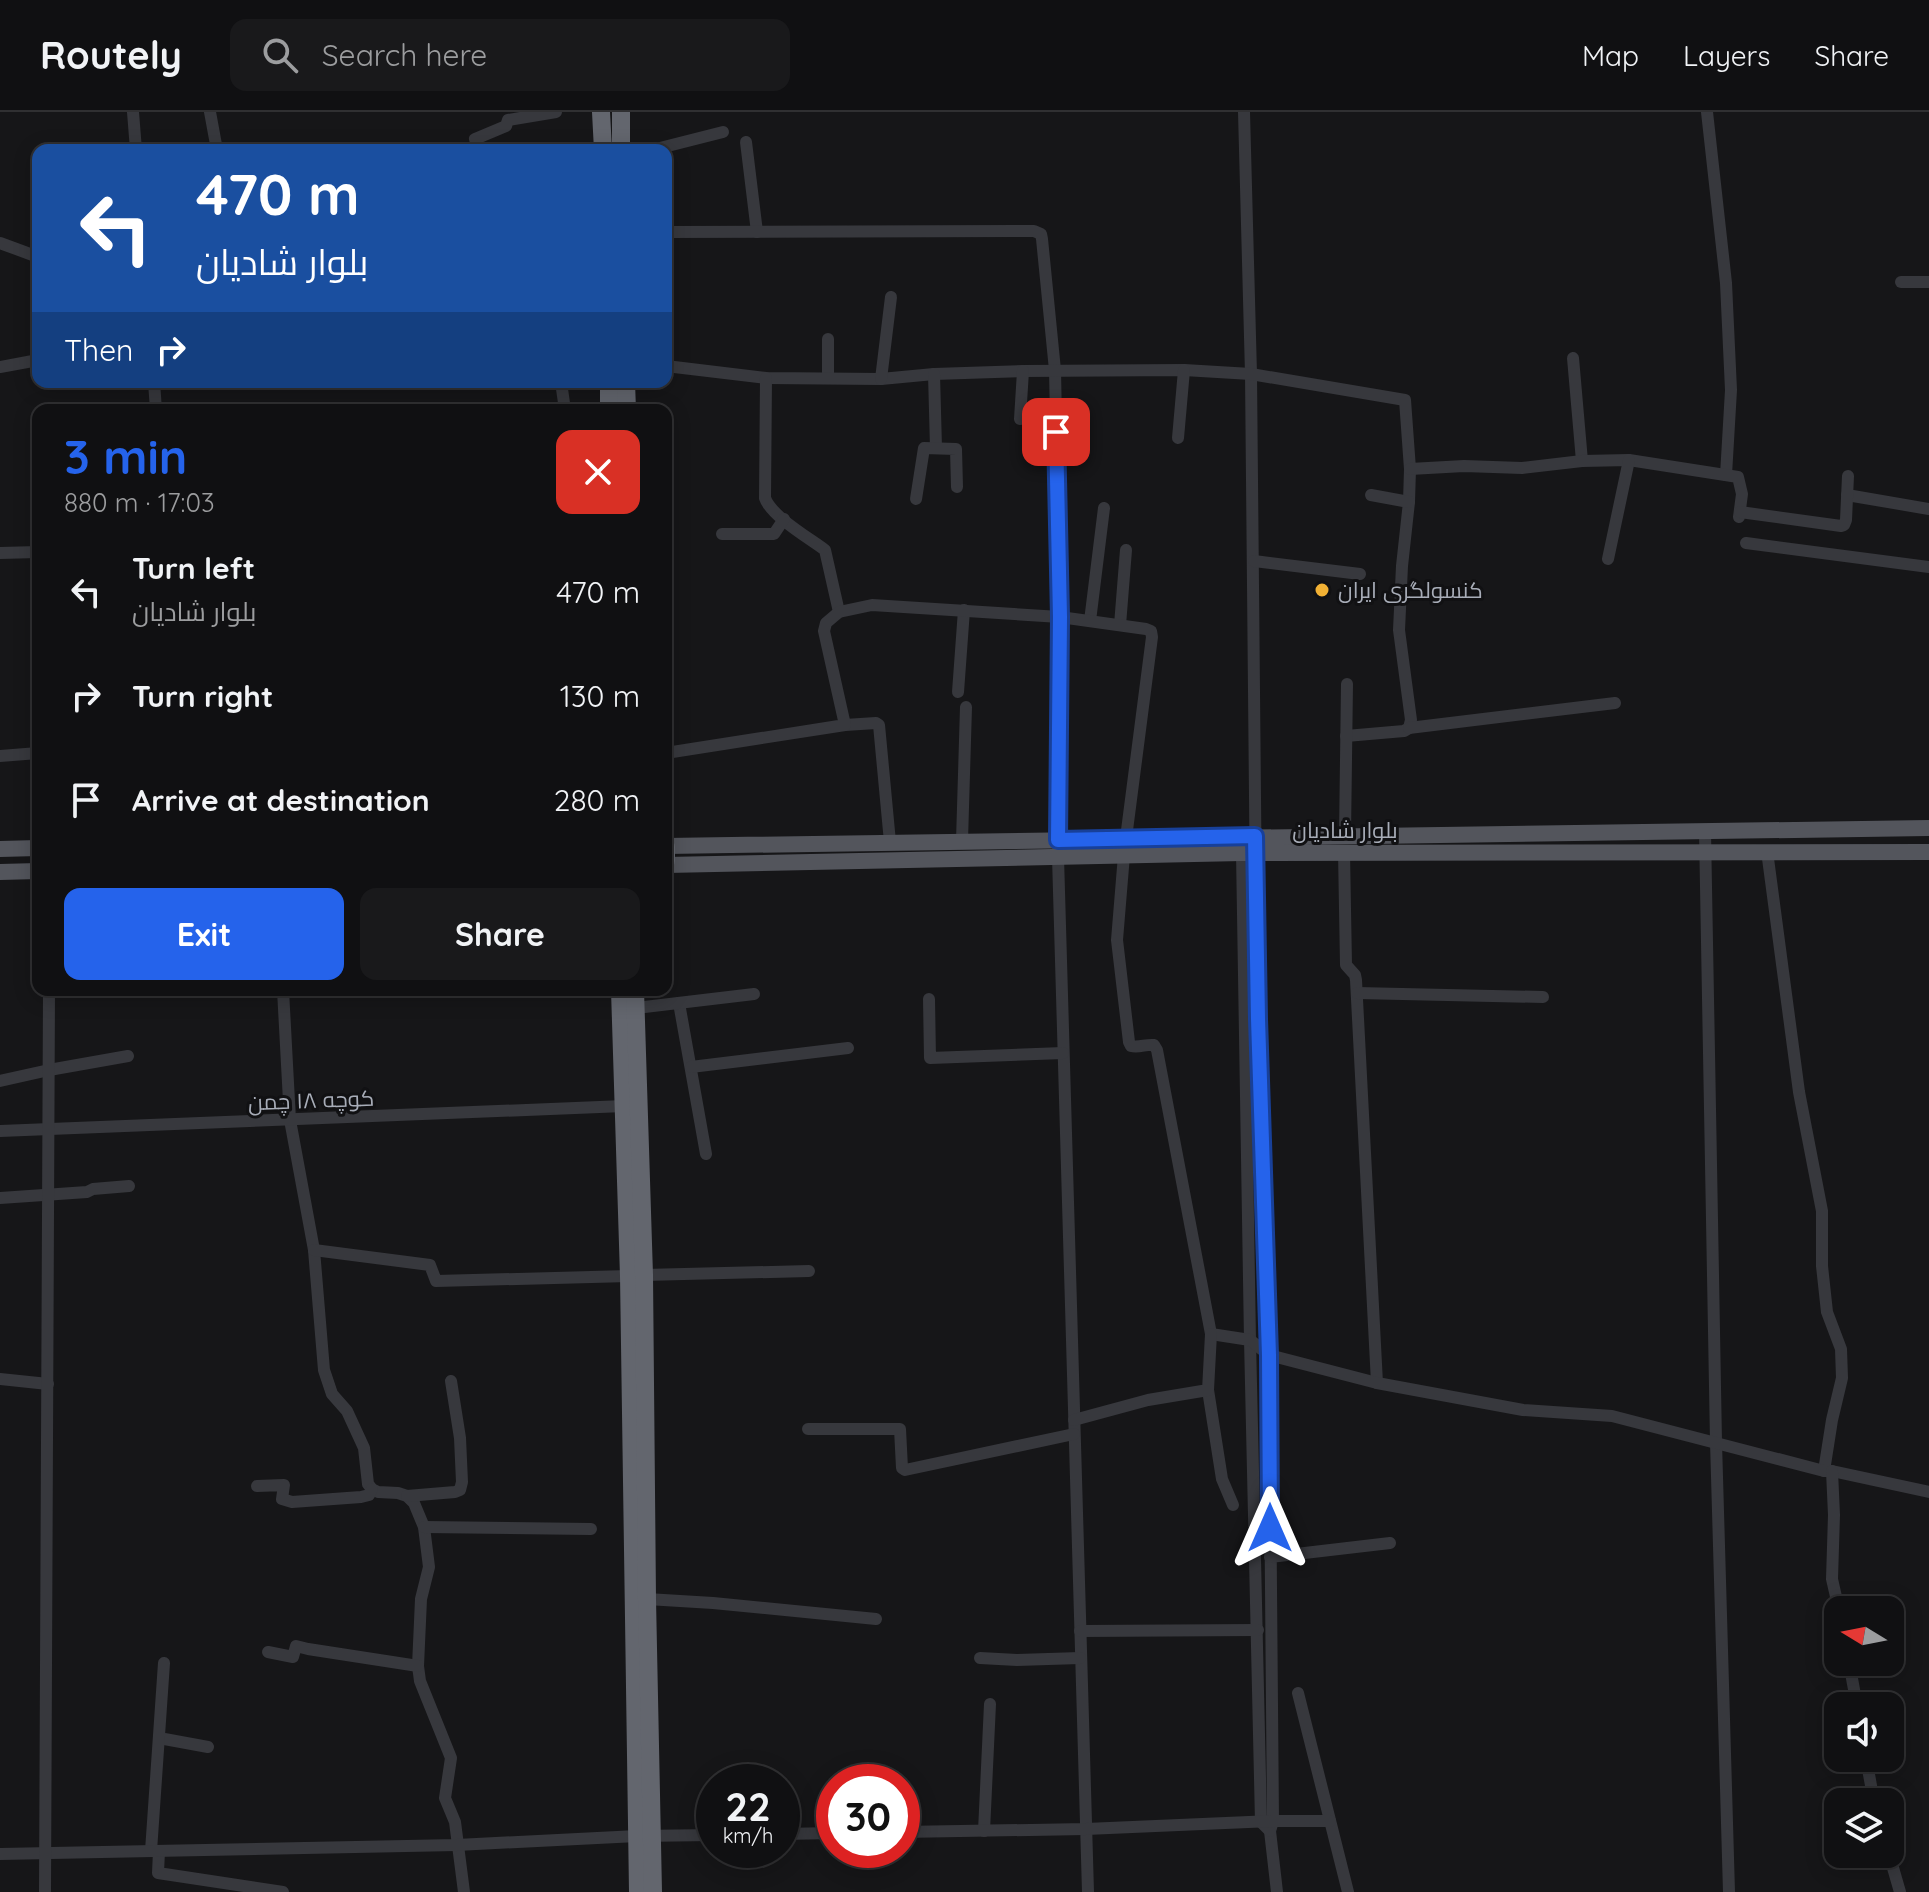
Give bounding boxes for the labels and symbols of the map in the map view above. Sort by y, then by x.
pin [1022,398,1090,466]
place label: کنسولگری ایران [1338,576,1483,604]
marker: کنسولگری ایران [1313,581,1331,599]
street label: بلوار شادیان [1292,816,1398,844]
street label: كوچه ١٨ چمن [247,1084,375,1117]
position arrow [1228,1486,1312,1570]
north arrow [1824,1596,1904,1676]
speed limit sign: 30 [816,1764,920,1868]

